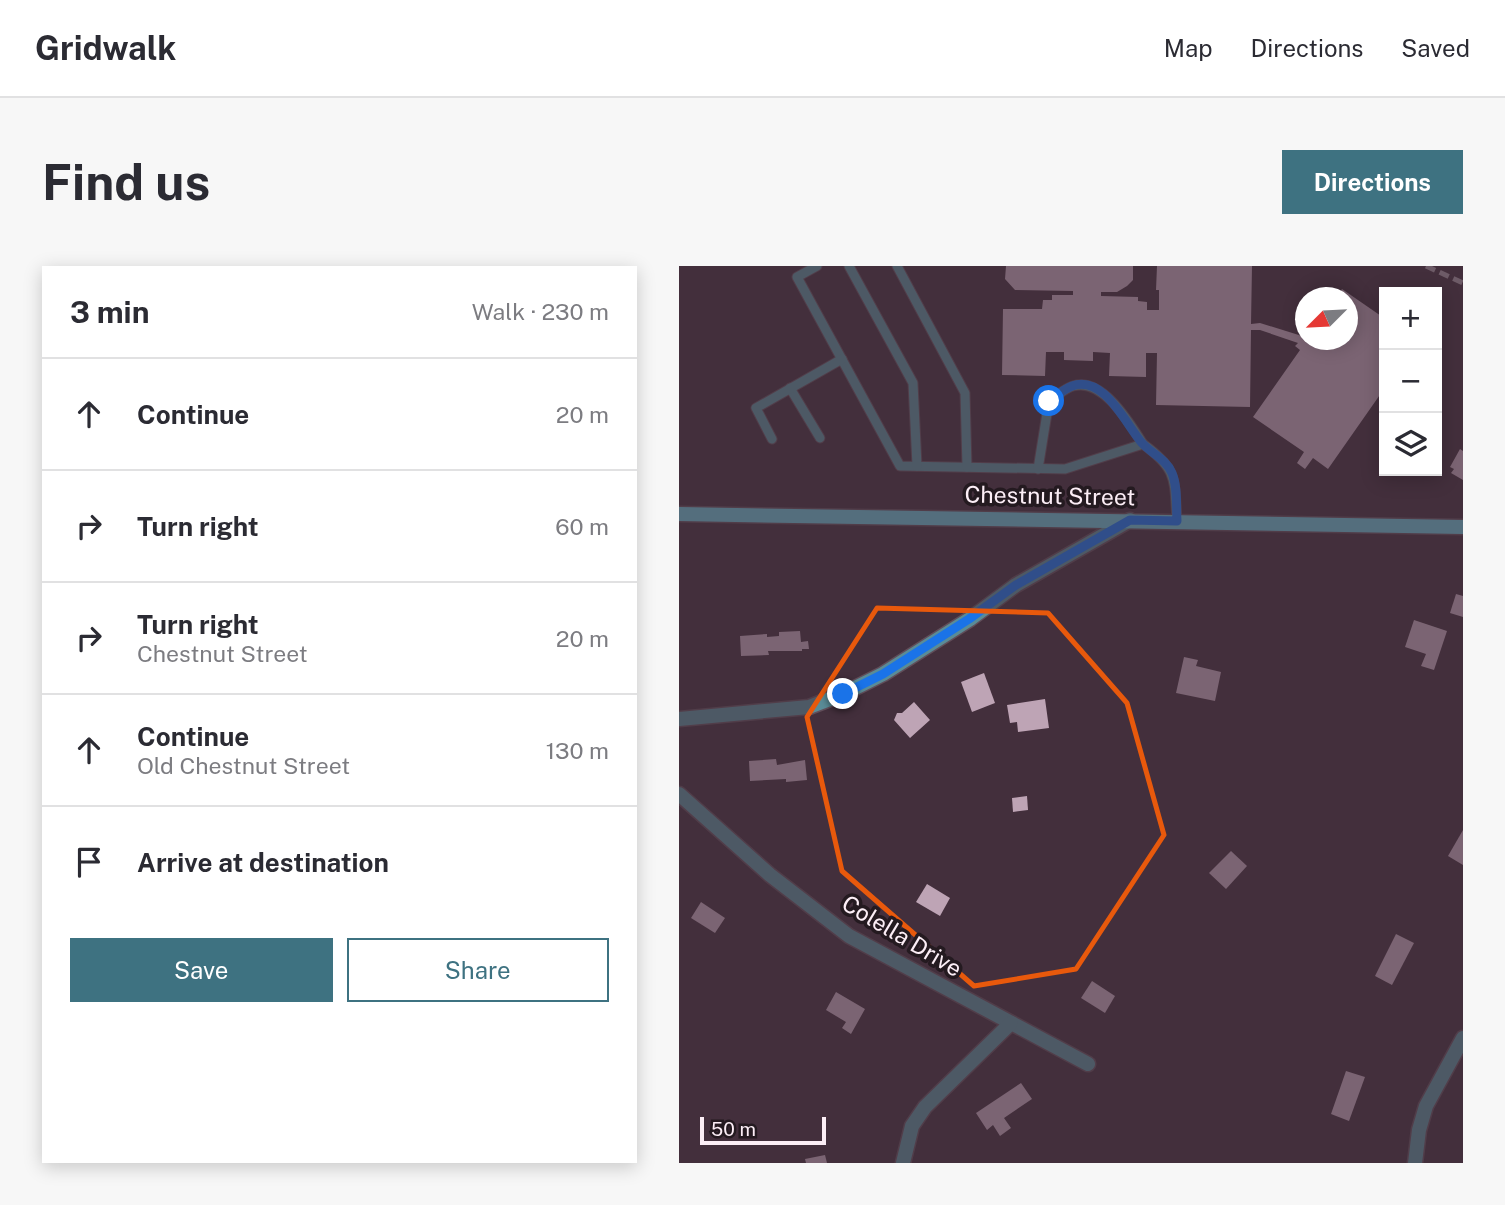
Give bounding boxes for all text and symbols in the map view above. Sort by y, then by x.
text: Gridwalk [35,29,176,67]
text: Map [1164,34,1213,62]
text: Directions [1251,34,1363,62]
text: Saved [1401,34,1470,62]
button: Directions [1282,150,1463,214]
text: Find us [42,153,210,211]
north arrow [1295,287,1358,350]
map controls [1379,287,1442,476]
button: + [1379,287,1442,350]
text: 3 min [70,294,149,330]
text: Walk · 230 m [472,298,609,325]
button: − [1379,350,1442,413]
route start [1033,385,1064,416]
icon: ahead [70,395,108,433]
text: Continue [137,399,249,430]
text: 20 m [556,401,609,428]
button: layers [1379,413,1442,476]
street label: Chestnut Street [964,481,1136,510]
icon: right [70,507,108,545]
text: Turn right [137,511,259,542]
text: 60 m [555,513,609,540]
text: Turn right [137,609,259,640]
icon: right [70,619,108,657]
text: 20 m [556,625,609,652]
text: Chestnut Street [137,640,308,667]
route end [827,678,858,709]
text: Continue [137,721,249,752]
icon: ahead [70,731,108,769]
text: 130 m [546,737,609,764]
text: Old Chestnut Street [137,752,350,779]
icon: arrive [70,843,108,881]
text: Arrive at destination [137,847,389,878]
street label: Colella Drive [837,889,967,982]
button: Save [70,938,333,1002]
button: Share [347,938,609,1002]
scale bar [700,1114,826,1146]
text: 50 m [711,1118,756,1140]

